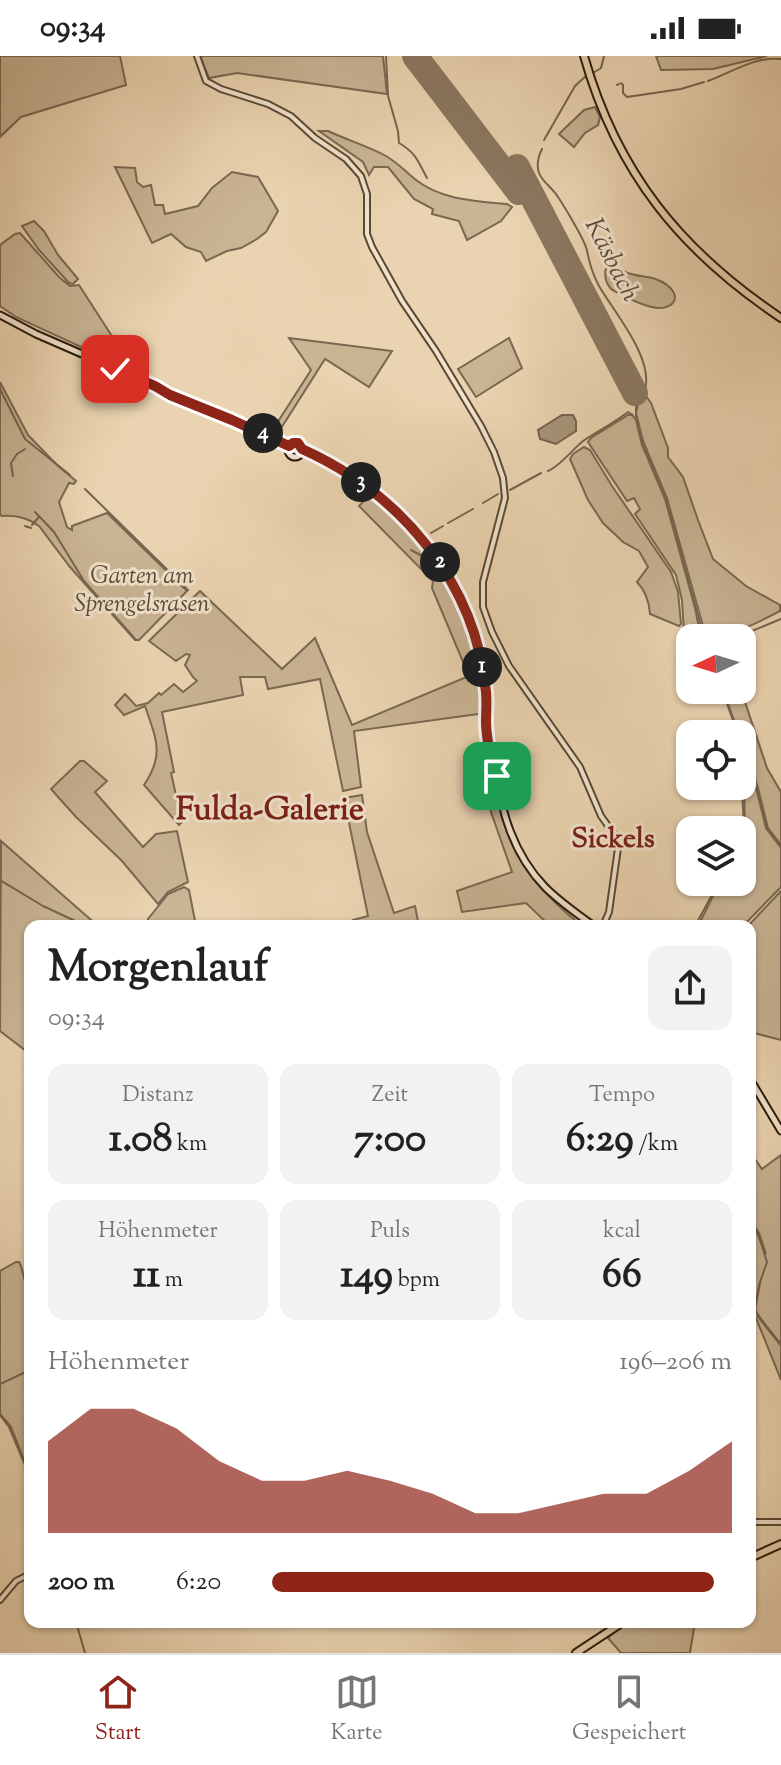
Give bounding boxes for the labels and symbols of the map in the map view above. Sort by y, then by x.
water label: Käsbach [574,212,648,308]
pin [81,335,149,403]
pin: 4 [243,413,283,453]
pin: 3 [341,462,381,502]
pin: 2 [420,542,460,582]
park label: Garten am Sprengelsrasen [74,560,210,622]
north arrow [676,624,756,704]
pin: 1 [462,647,502,687]
pin [463,742,531,810]
district label: Fulda-Galerie [176,788,364,834]
district label: Sickels [571,820,655,860]

